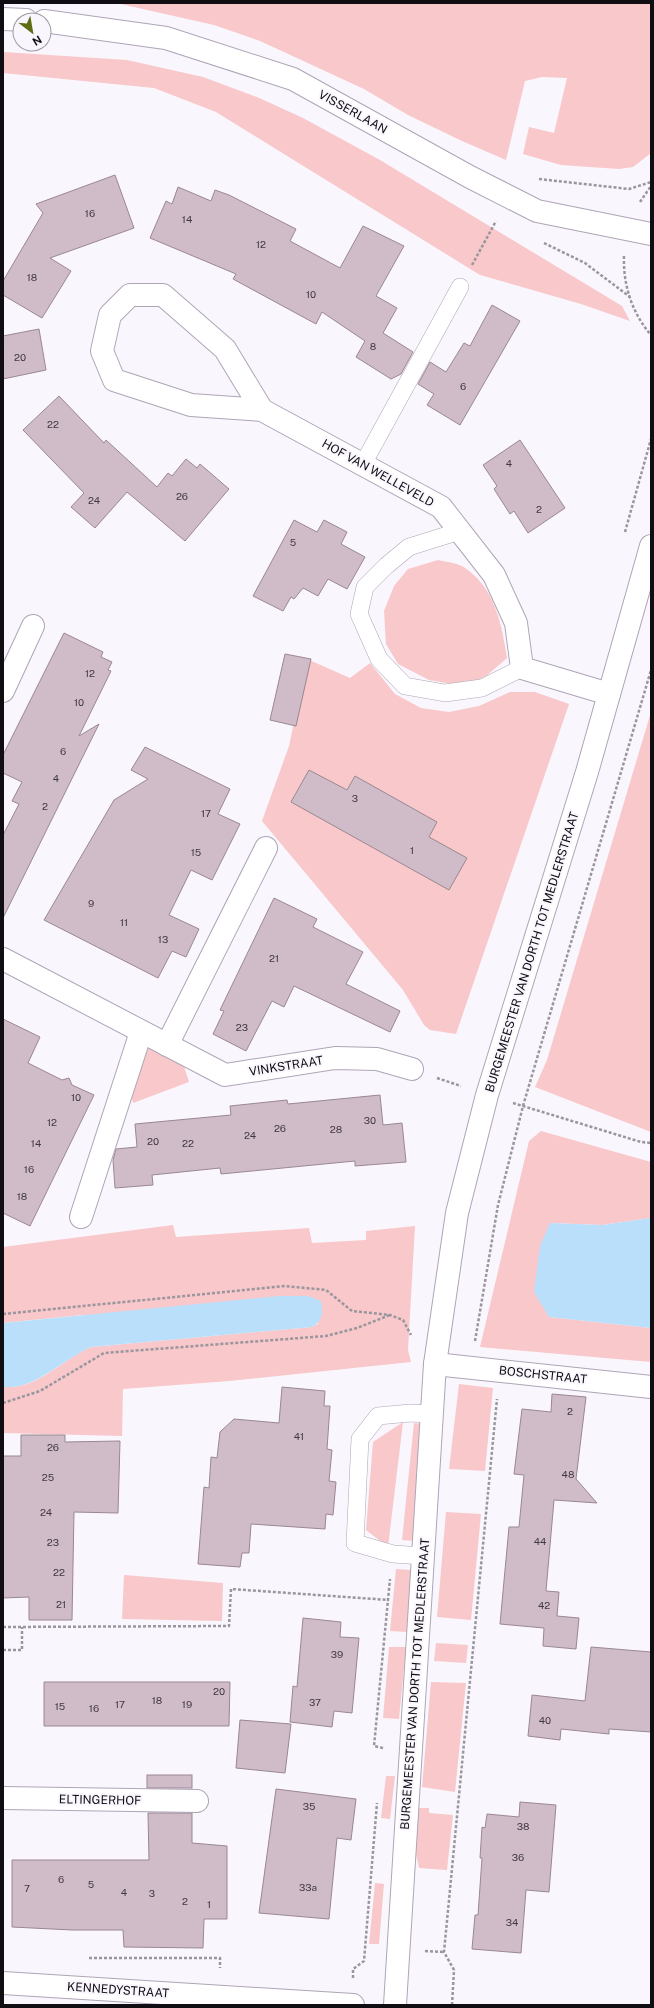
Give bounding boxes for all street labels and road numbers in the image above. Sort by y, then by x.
street label: VISSERLAAN [316,87,390,137]
street label: HOF VAN WELLEVELD [320,436,436,510]
street label: BURGEMEESTER VAN DORTH TOT MEDLERSTRAAT [483,810,581,1094]
street label: VINKSTRAAT [248,1053,324,1079]
street label: BOSCHSTRAAT [498,1363,588,1387]
street label: BURGEMEESTER VAN DORTH TOT MEDLERSTRAAT [398,1538,432,1830]
street label: ELTINGERHOF [59,1792,141,1808]
street label: KENNEDYSTRAAT [67,1979,169,2001]

